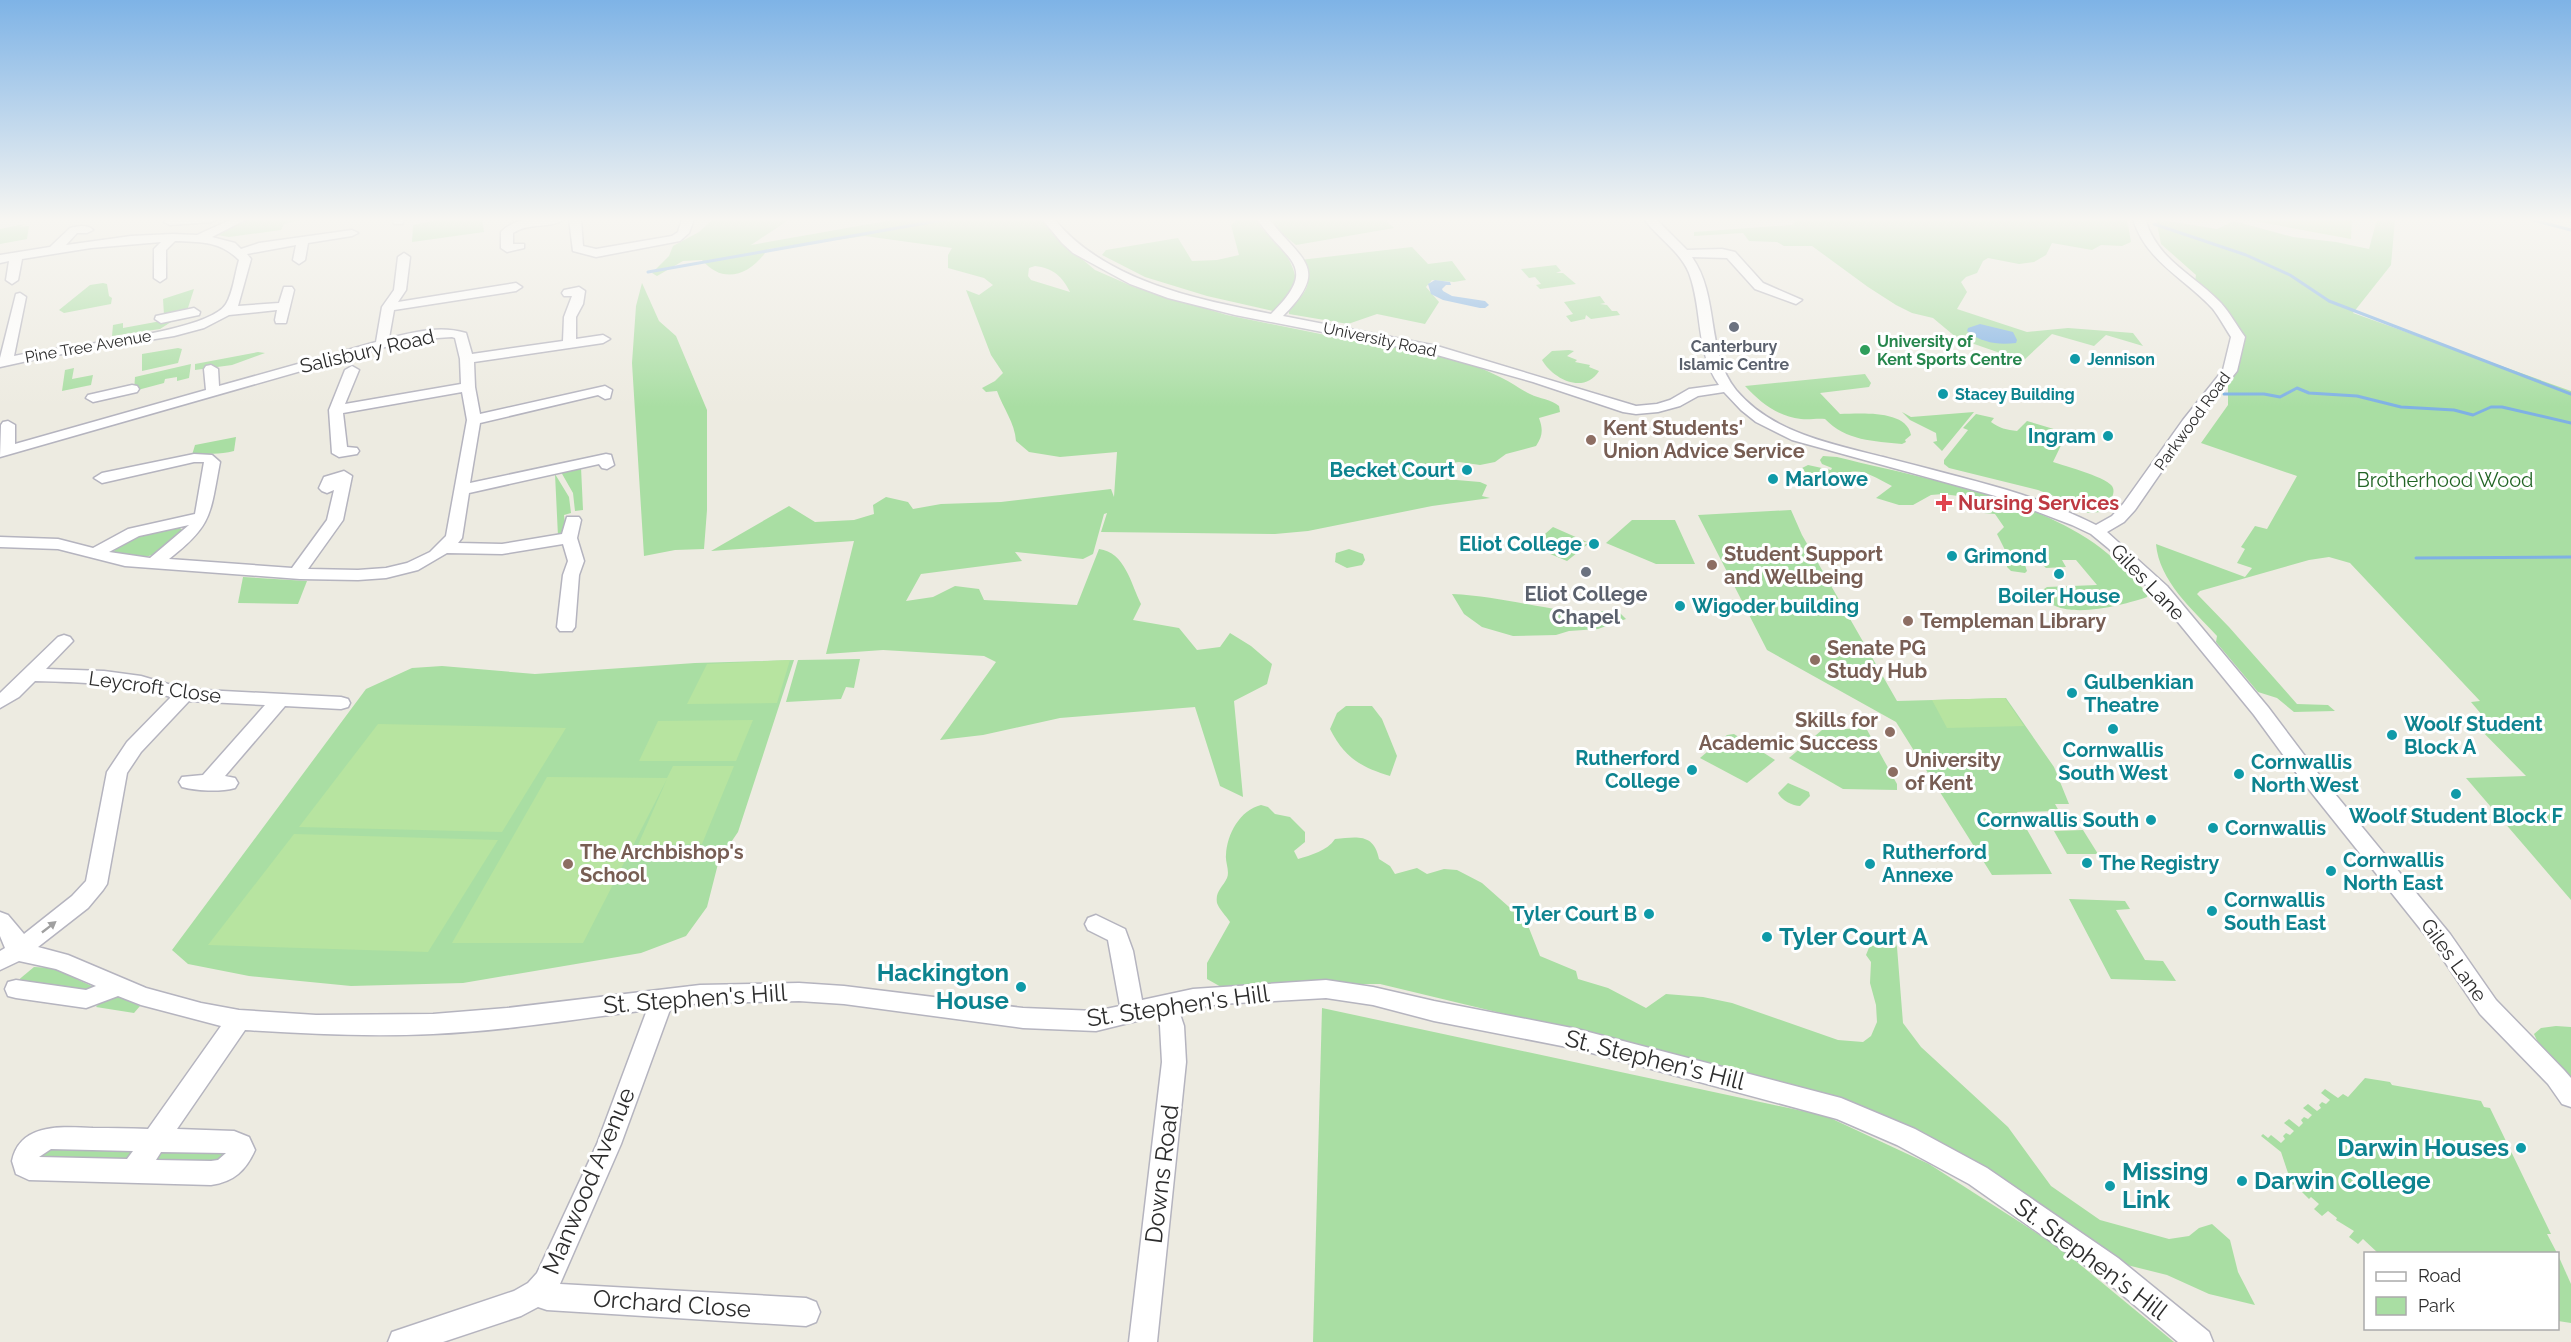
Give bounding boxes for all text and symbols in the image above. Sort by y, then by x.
street label: University Road [1322,318,1438,361]
marker: Canterbury Islamic Centre [1727,320,1741,334]
street label: Salisbury Road [297,324,437,378]
street label: Pine Tree Avenue [23,326,153,367]
place label: University of Kent Sports Centre [1877,332,2022,369]
place label: Canterbury Islamic Centre [1679,337,1790,374]
marker: University of Kent Sports Centre [1858,343,1872,357]
place label: Jennison [2087,350,2155,369]
marker: Jennison [2068,352,2082,366]
street label: Parkwood Road [2150,368,2234,474]
place label: Stacey Building [1955,385,2075,404]
marker: Stacey Building [1936,387,1950,401]
place label: Kent Students' Union Advice Service [1603,416,1805,463]
place label: Ingram [2028,424,2096,448]
marker: Ingram [2101,429,2115,443]
marker: Kent Students' Union Advice Service [1584,433,1598,447]
place label: Becket Court [1330,458,1455,482]
marker: Becket Court [1460,463,1474,477]
place label: Marlowe [1785,467,1868,491]
park label: Brotherhood Wood [2356,468,2534,492]
marker: Marlowe [1766,472,1780,486]
place label: Nursing Services [1958,491,2119,515]
marker: Nursing Services [1935,494,1953,512]
place label: Eliot College [1459,532,1582,556]
marker: Eliot College [1587,537,1601,551]
street label: Giles Lane [2106,539,2190,625]
place label: Student Support and Wellbeing [1724,542,1883,589]
place label: Grimond [1964,544,2047,568]
marker: Grimond [1945,549,1959,563]
marker: Student Support and Wellbeing [1705,558,1719,572]
marker: Eliot College Chapel [1579,565,1593,579]
marker: Boiler House [2052,567,2066,581]
place label: Eliot College Chapel [1524,582,1648,629]
place label: Boiler House [1998,584,2120,608]
place label: Wigoder building [1692,594,1859,618]
marker: Wigoder building [1673,599,1687,613]
place label: Templeman Library [1920,609,2106,633]
marker: Templeman Library [1901,614,1915,628]
place label: Senate PG Study Hub [1827,636,1927,683]
marker: Senate PG Study Hub [1808,653,1822,667]
street label: Leycroft Close [87,666,223,708]
place label: Gulbenkian Theatre [2084,670,2194,717]
marker: Gulbenkian Theatre [2065,686,2079,700]
place label: Skills for Academic Success [1699,708,1878,755]
place label: Woolf Student Block A [2404,712,2543,759]
marker: Cornwallis South West [2106,722,2120,736]
marker: Skills for Academic Success [1883,725,1897,739]
marker: Woolf Student Block A [2385,728,2399,742]
place label: Cornwallis South West [2058,738,2168,785]
place label: Rutherford College [1575,746,1680,793]
place label: University of Kent [1905,748,2001,795]
place label: Cornwallis North West [2251,750,2359,797]
marker: Rutherford College [1685,763,1699,777]
marker: University of Kent [1886,765,1900,779]
marker: Cornwallis North West [2232,767,2246,781]
marker: Woolf Student Block F [2449,787,2463,801]
place label: Woolf Student Block F [2349,804,2564,828]
place label: Cornwallis South [1977,808,2139,832]
marker: Cornwallis South [2144,813,2158,827]
place label: Cornwallis [2225,816,2326,840]
marker: Cornwallis [2206,821,2220,835]
place label: The Archbishop's School [580,840,744,887]
place label: Rutherford Annexe [1882,840,1987,887]
place label: Cornwallis North East [2343,848,2444,895]
place label: The Registry [2099,851,2219,875]
marker: The Registry [2080,856,2094,870]
marker: The Archbishop's School [561,857,575,871]
marker: Rutherford Annexe [1863,857,1877,871]
marker: Cornwallis North East [2324,864,2338,878]
place label: Cornwallis South East [2224,888,2327,935]
place label: Tyler Court B [1512,902,1637,926]
marker: Cornwallis South East [2205,904,2219,918]
marker: Tyler Court B [1642,907,1656,921]
street label: Giles Lane [2416,914,2492,1006]
one-way arrow [41,921,57,934]
place label: Tyler Court A [1779,922,1929,951]
marker: Tyler Court A [1760,930,1774,944]
place label: Hackington House [877,958,1009,1015]
street label: St. Stephen's Hill [602,978,788,1019]
street label: St. Stephen's Hill [1085,978,1272,1033]
marker: Hackington House [1014,980,1028,994]
street label: St. Stephen's Hill [1562,1023,1748,1096]
street label: Manwood Avenue [536,1083,641,1278]
street label: Downs Road [1139,1103,1184,1245]
place label: Darwin Houses [2337,1133,2509,1162]
marker: Darwin Houses [2514,1141,2528,1155]
place label: Missing Link [2122,1157,2208,1214]
place label: Darwin College [2254,1166,2431,1195]
marker: Darwin College [2235,1174,2249,1188]
marker: Missing Link [2103,1179,2117,1193]
street label: St. Stephen's Hill [2009,1192,2174,1326]
legend [2364,1252,2559,1330]
text: Road [2418,1265,2461,1286]
street label: Orchard Close [592,1284,752,1323]
text: Park [2418,1295,2455,1316]

